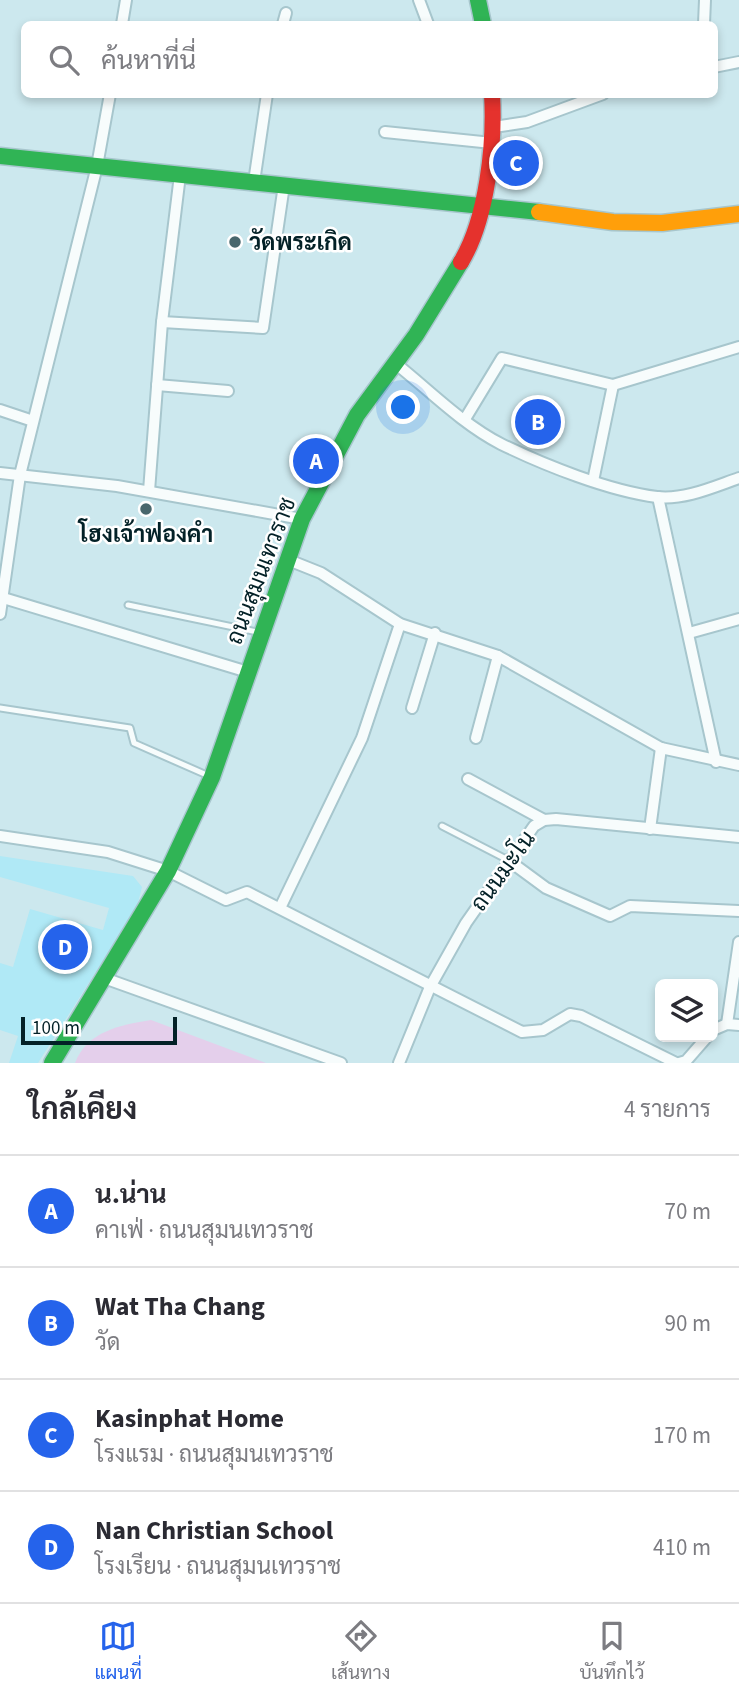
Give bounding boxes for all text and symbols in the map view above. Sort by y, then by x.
search box [21,21,718,98]
icon: search [45,41,83,79]
text: ค้นหาที่นี่ [101,42,196,79]
pin: C [493,137,539,189]
place label: วัดพระเกิด [249,226,352,259]
marker: วัดพระเกิด [227,234,243,250]
your location [386,390,420,424]
pin: B [515,396,561,448]
pin: A [293,435,339,487]
street label: ถนนสุมนเทวราช [218,493,304,649]
marker: โฮงเจ้าฟองคำ [138,501,154,517]
place label: โฮงเจ้าฟองคำ [77,518,213,551]
street label: ถนนมะโน [462,824,544,918]
pin: D [42,921,88,973]
map controls [655,979,718,1042]
button: layers [655,979,718,1042]
scale bar [21,1014,177,1046]
text: 100 m [32,1015,80,1042]
text: ใกล้เคียง [28,1088,137,1131]
text: 4 รายการ [624,1093,711,1126]
text: น.น่าน [95,1176,167,1213]
text: A [44,1195,58,1228]
text: 70 m [664,1195,711,1228]
text: คาเฟ่ · ถนนสุมนเทวราช [95,1214,314,1247]
text: Wat Tha Chang [95,1288,265,1325]
text: B [44,1307,58,1340]
text: 90 m [664,1307,711,1340]
text: วัด [95,1326,120,1359]
text: Kasinphat Home [95,1400,284,1437]
text: C [44,1419,58,1452]
text: 170 m [653,1419,711,1452]
text: โรงแรม · ถนนสุมนเทวราช [95,1438,334,1471]
text: Nan Christian School [95,1512,333,1549]
text: D [44,1531,58,1564]
text: 410 m [653,1531,711,1564]
text: โรงเรียน · ถนนสุมนเทวราช [95,1550,341,1583]
tab: แผนที่ [95,1617,142,1687]
tab: เส้นทาง [331,1617,390,1687]
tab: บันทึกไว้ [579,1617,644,1687]

